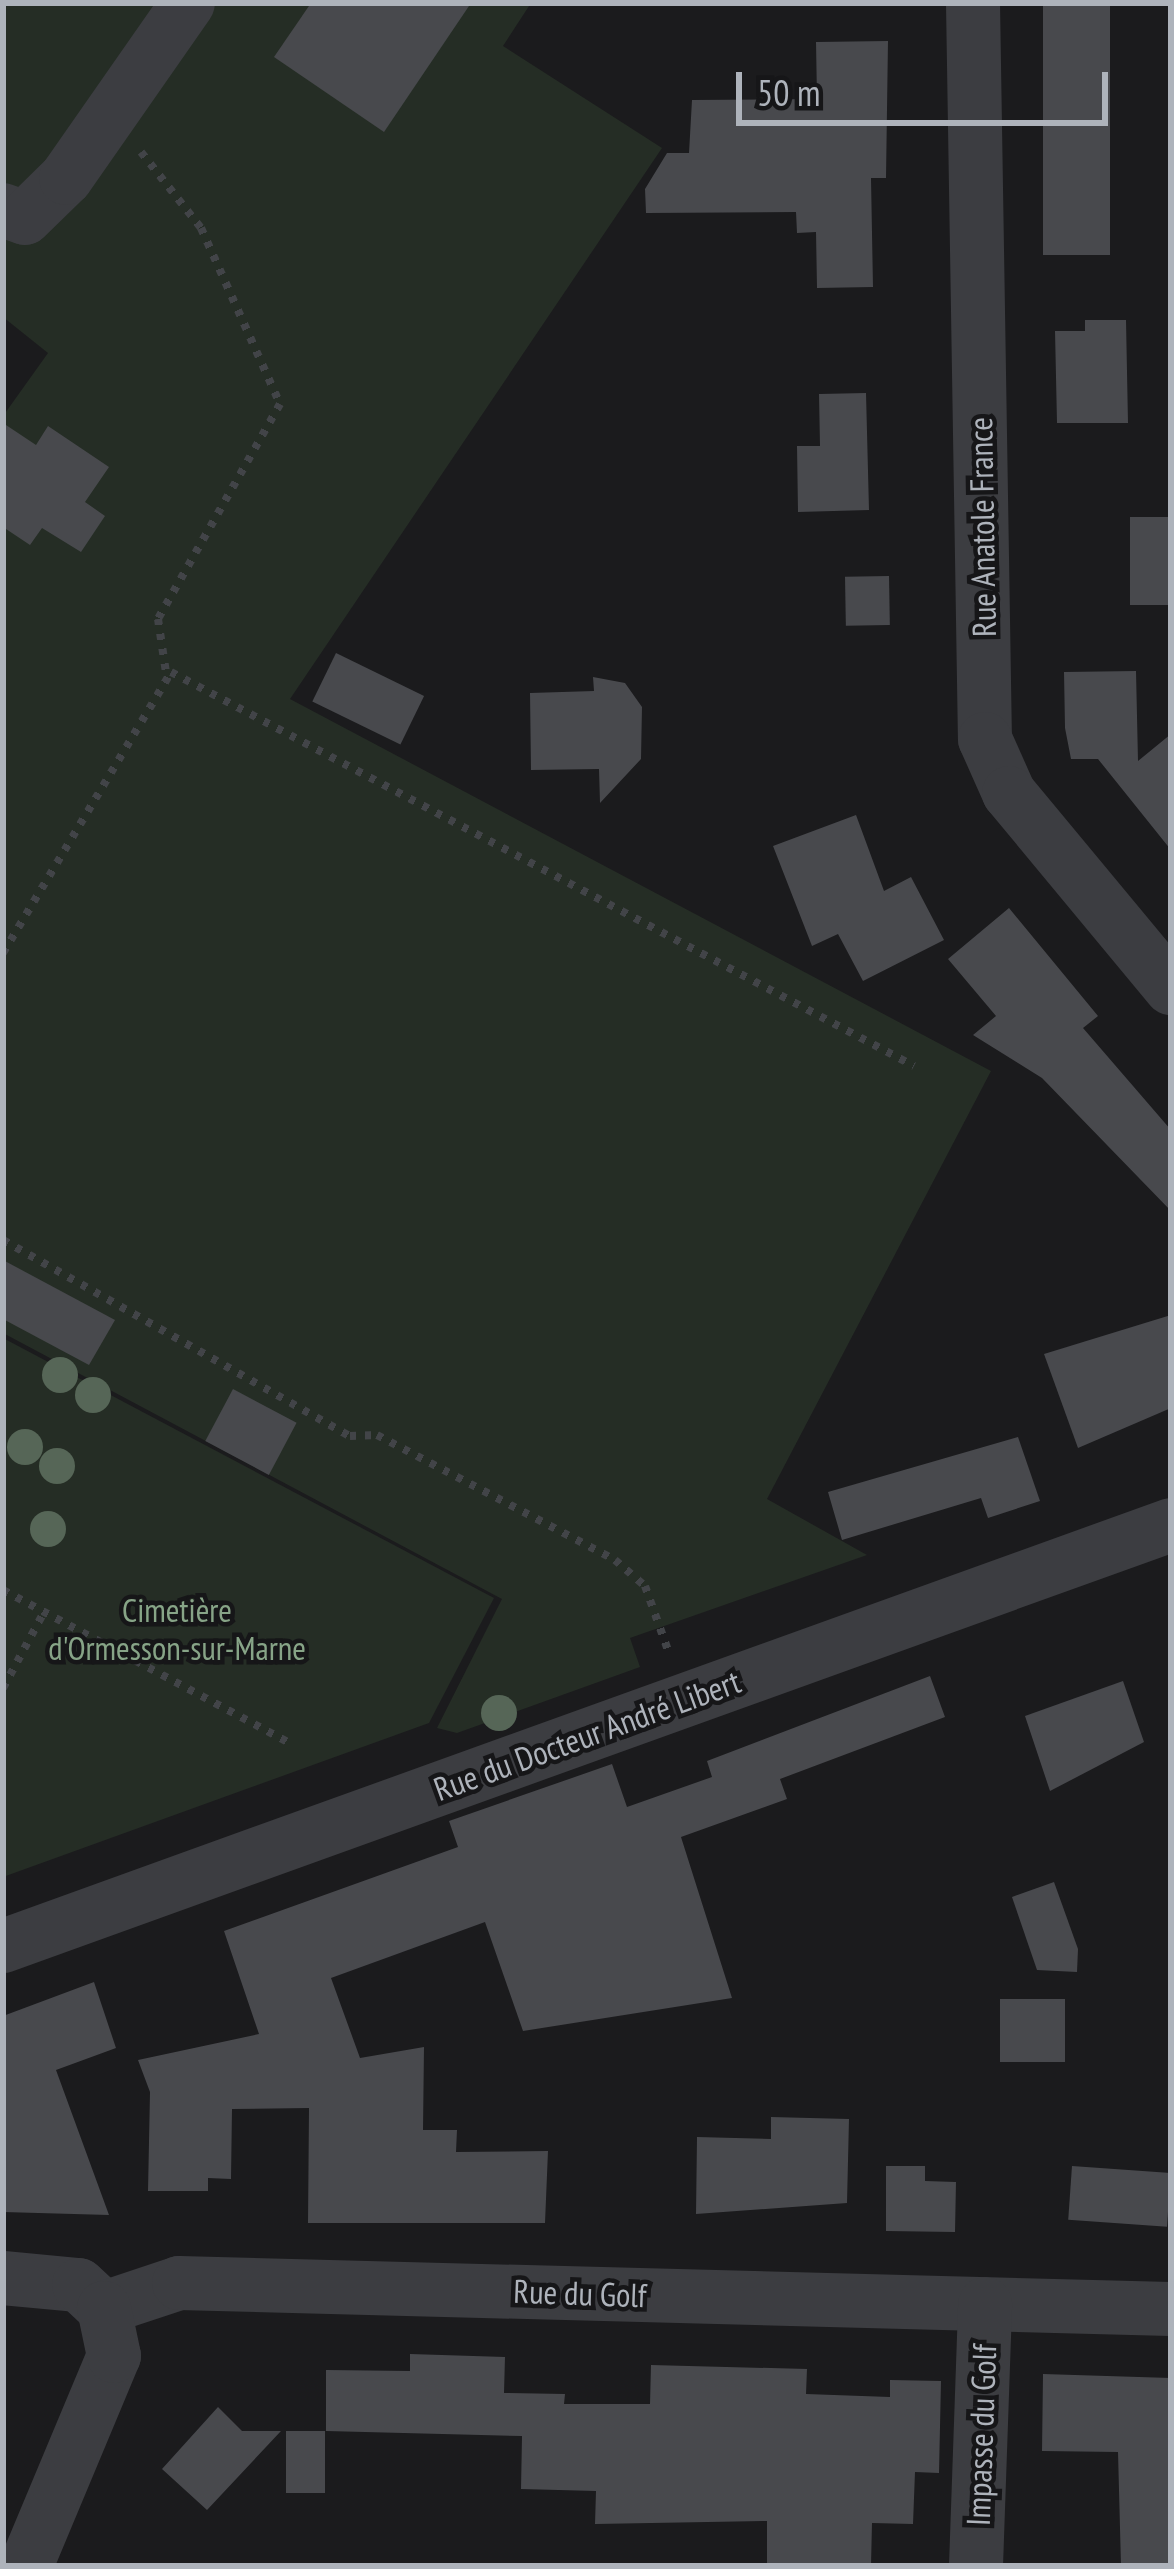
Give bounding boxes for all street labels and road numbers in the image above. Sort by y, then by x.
street label: Rue Anatole France [960,416,1004,638]
street label: Rue du Docteur André Libert [428,1661,746,1809]
street label: Rue du Golf [513,2271,647,2315]
street label: Impasse du Golf [958,2343,1004,2527]

